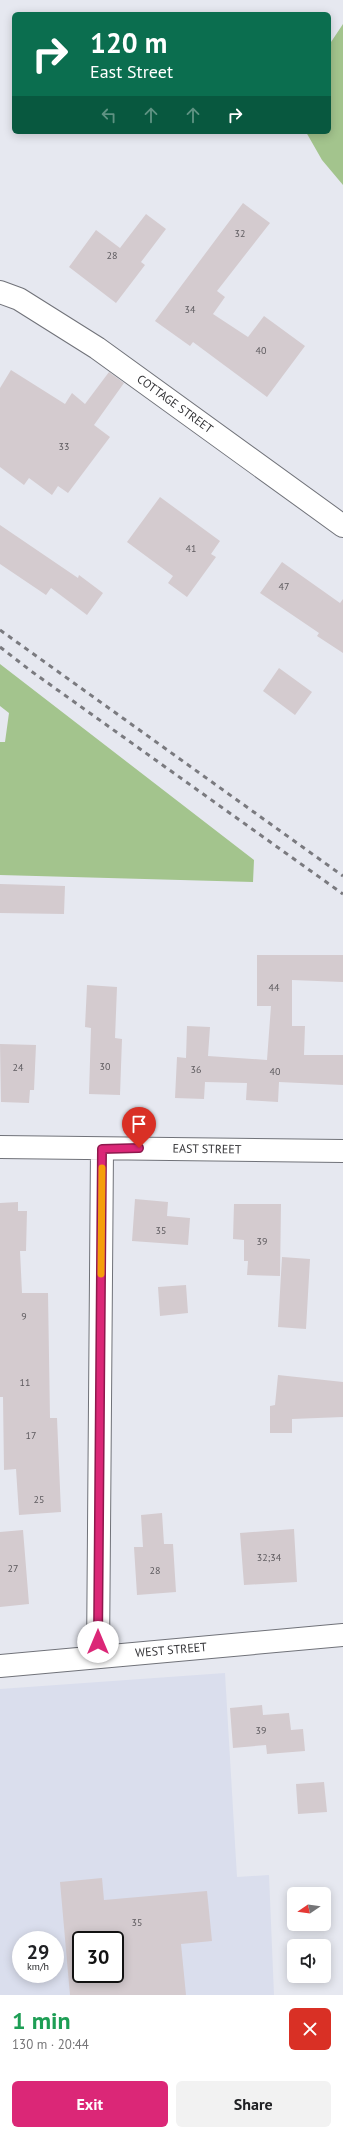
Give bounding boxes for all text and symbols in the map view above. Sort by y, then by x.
text: 120 m [90,24,167,61]
icon: right [24,28,76,80]
text: East Street [90,60,173,83]
icon: left [98,104,120,126]
icon: ahead [140,104,162,126]
icon: ahead [182,104,204,126]
icon: right [224,104,246,126]
house number: 32 [235,227,245,240]
house number: 28 [107,249,117,262]
house number: 34 [185,303,196,316]
house number: 40 [256,344,267,357]
street label: COTTAGE STREET [134,371,217,436]
house number: 33 [59,440,69,453]
house number: 41 [186,542,196,555]
house number: 47 [279,580,289,593]
house number: 44 [269,981,280,994]
house number: 30 [100,1060,111,1073]
house number: 24 [13,1061,24,1074]
house number: 36 [191,1063,201,1076]
house number: 40 [270,1065,281,1078]
pin [122,1107,156,1148]
icon: arrive [128,1113,150,1135]
street label: EAST STREET [172,1140,242,1157]
house number: 35 [156,1224,166,1237]
house number: 39 [257,1235,267,1248]
house number: 9 [21,1310,27,1323]
house number: 11 [20,1376,30,1389]
house number: 17 [26,1429,36,1442]
house number: 25 [34,1493,44,1506]
house number: 32;34 [257,1551,282,1564]
house number: 27 [8,1562,18,1575]
house number: 28 [150,1564,160,1577]
position arrow [77,1621,119,1663]
street label: WEST STREET [135,1639,208,1660]
house number: 39 [256,1724,266,1737]
north arrow [287,1887,331,1931]
map controls [287,1887,331,1983]
house number: 35 [132,1916,142,1929]
speed limit sign: 30 [72,1931,124,1983]
text: 29 [27,1939,49,1965]
button: sound [287,1939,331,1983]
text: km/h [27,1960,49,1973]
text: 1 min [12,2005,71,2036]
button: close [289,2008,331,2050]
text: 130 m · 20:44 [12,2036,89,2053]
button: Exit [12,2081,168,2127]
button: Share [176,2081,331,2127]

